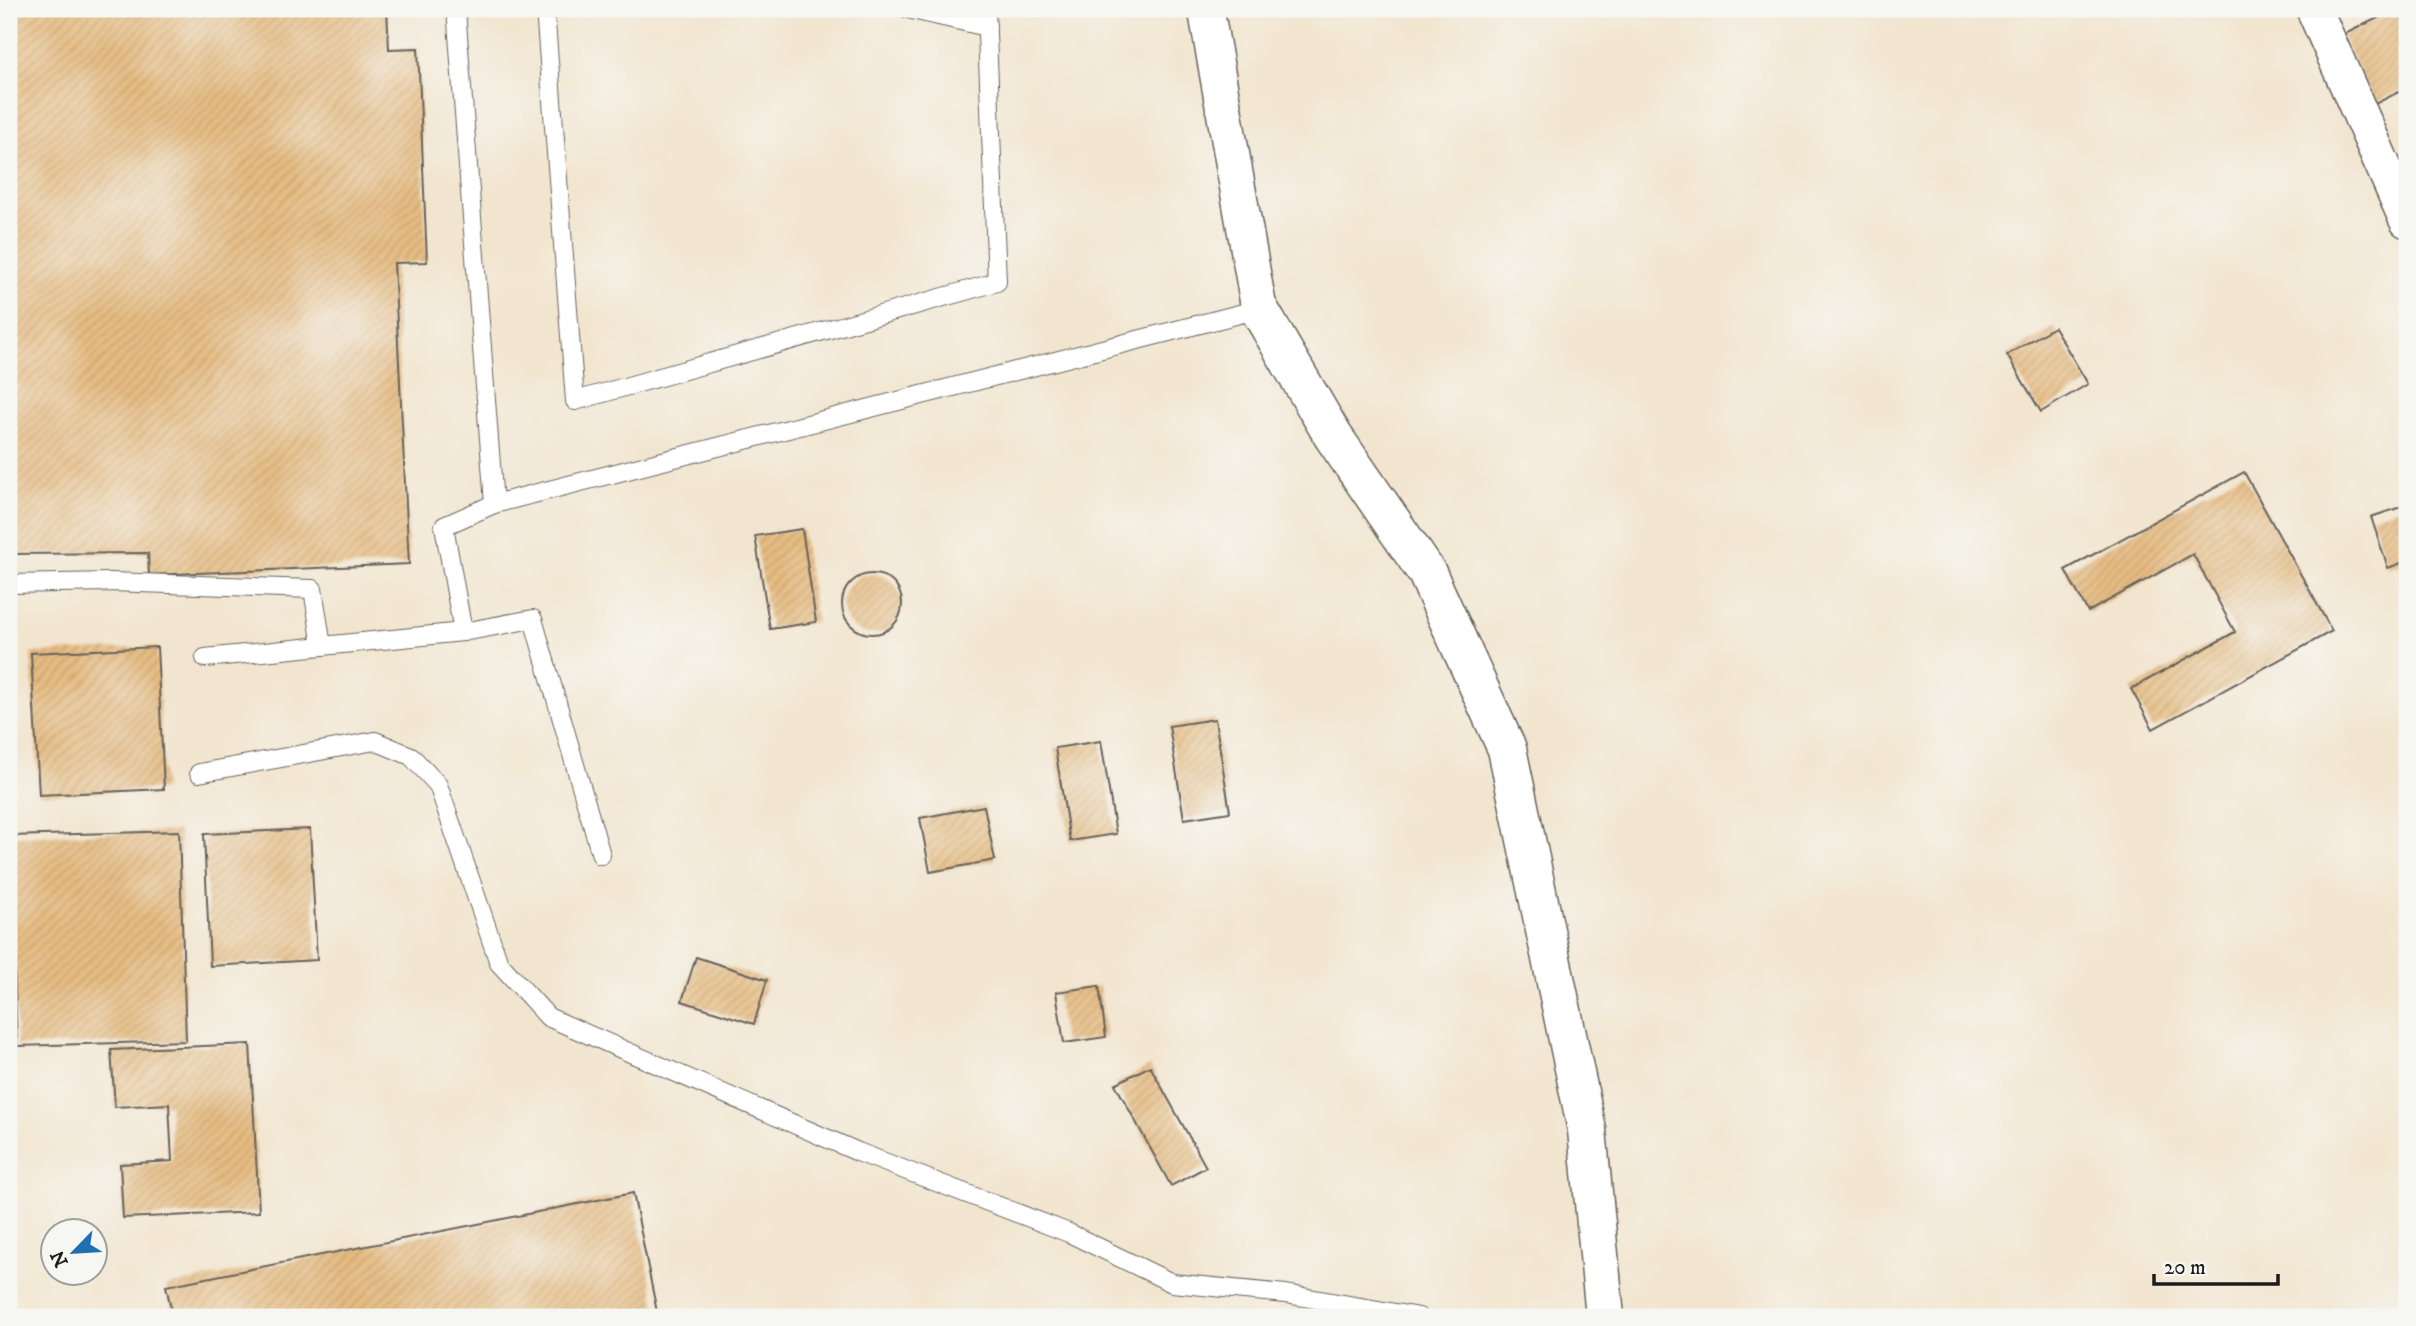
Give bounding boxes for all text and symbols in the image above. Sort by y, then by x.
north arrow [38,1218,108,1288]
scale bar [2154,1242,2278,1286]
text: N [46,1246,74,1270]
text: 20 m [2164,1255,2206,1281]

